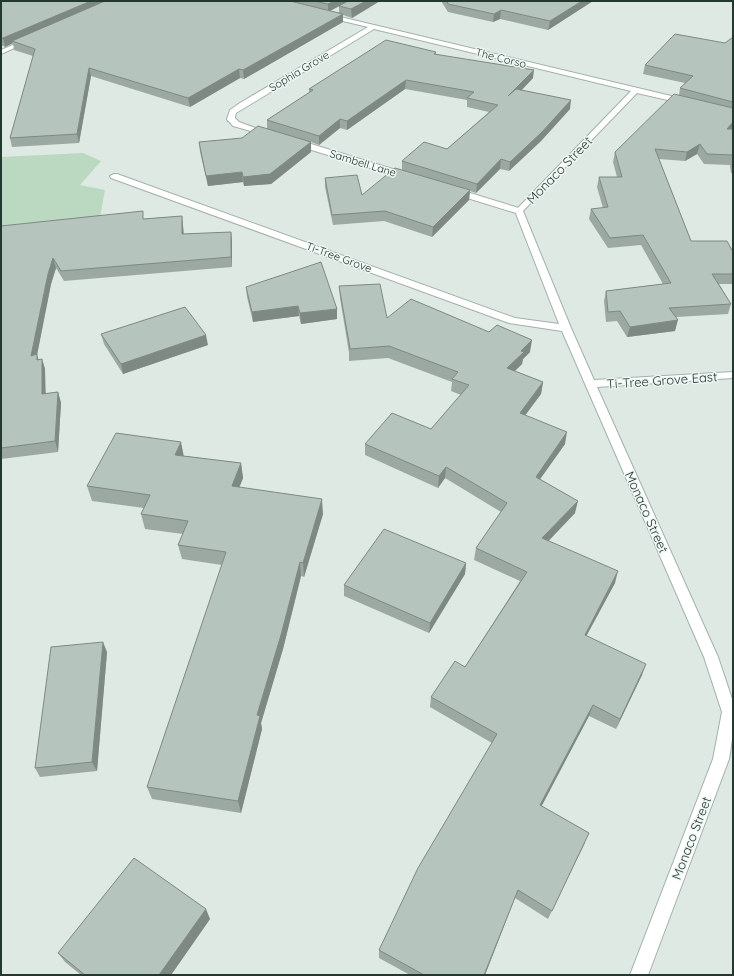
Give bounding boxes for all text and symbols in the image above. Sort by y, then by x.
street label: The Corso [474,45,528,71]
street label: Sophia Grove [266,47,332,95]
street label: Monaco Street [523,133,595,207]
street label: Sambell Lane [328,146,398,180]
street label: Ti-Tree Grove [304,239,374,275]
street label: Ti-Tree Grove East [606,368,718,392]
street label: Monaco Street [622,469,672,555]
street label: Monaco Street [668,794,714,882]

